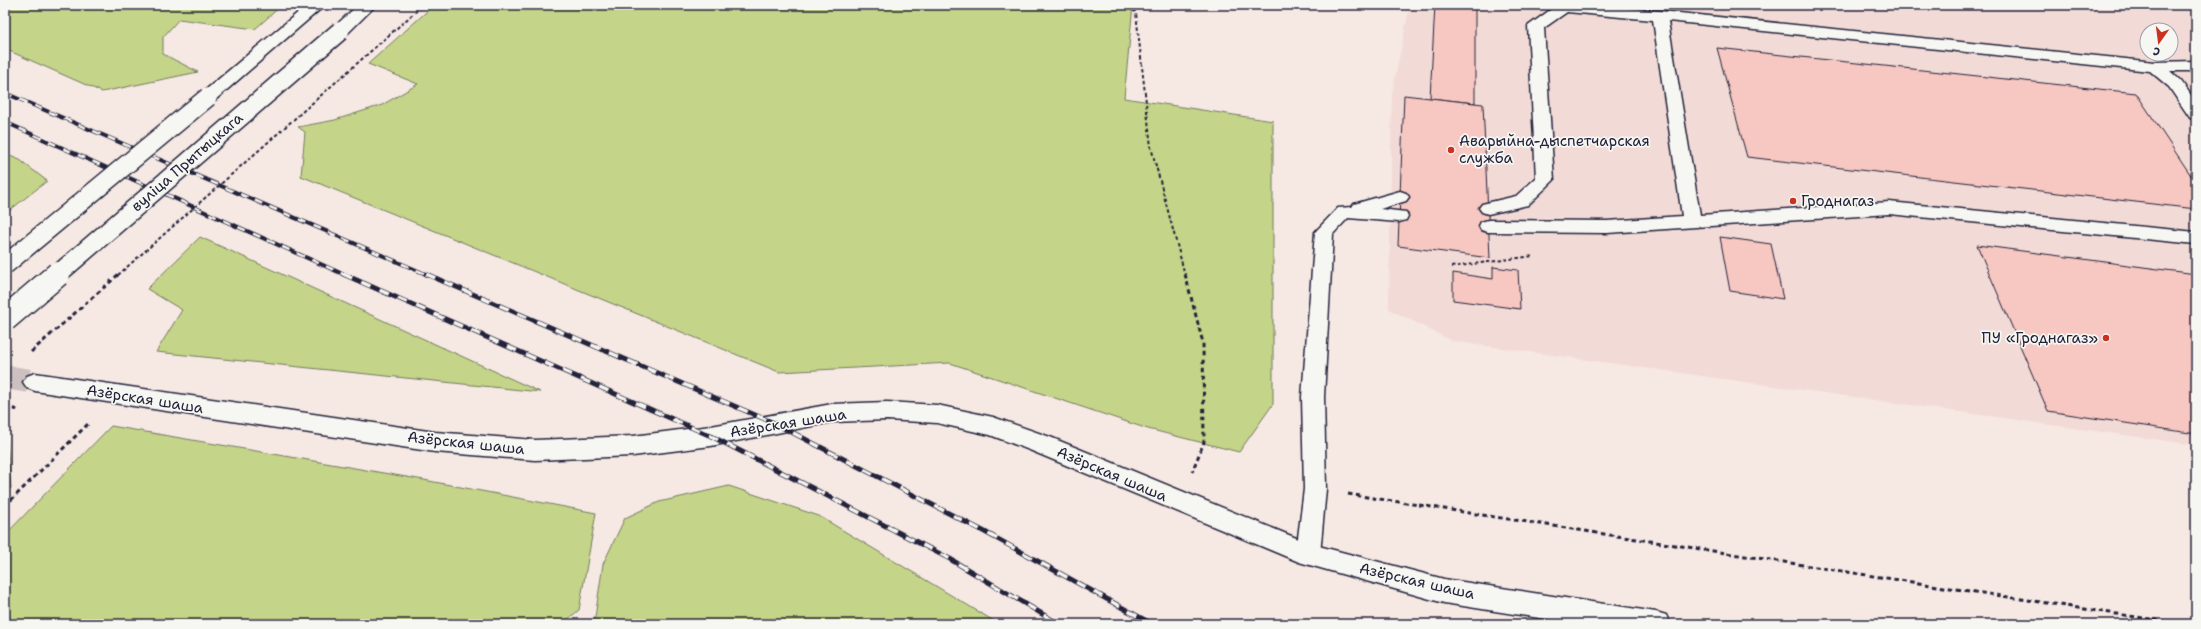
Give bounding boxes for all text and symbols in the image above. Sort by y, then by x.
north arrow [2139,22,2179,62]
text: С [2151,43,2162,59]
street label: вуліца Прытыцкага [127,108,248,216]
place label: Аварыйна-дыспетчарская служба [1459,131,1650,168]
marker: Аварыйна-дыспетчарская служба [1446,145,1456,155]
place label: Гроднагаз [1801,191,1874,211]
marker: Гроднагаз [1788,196,1798,206]
place label: ПУ «Гроднагаз» [1982,328,2098,348]
marker: ПУ «Гроднагаз» [2101,333,2111,343]
street label: Азёрская шаша [85,380,205,418]
street label: Азёрская шаша [728,404,848,442]
street label: Азёрская шаша [406,427,526,459]
street label: Азёрская шаша [1054,442,1171,506]
street label: Азёрская шаша [1357,558,1477,604]

